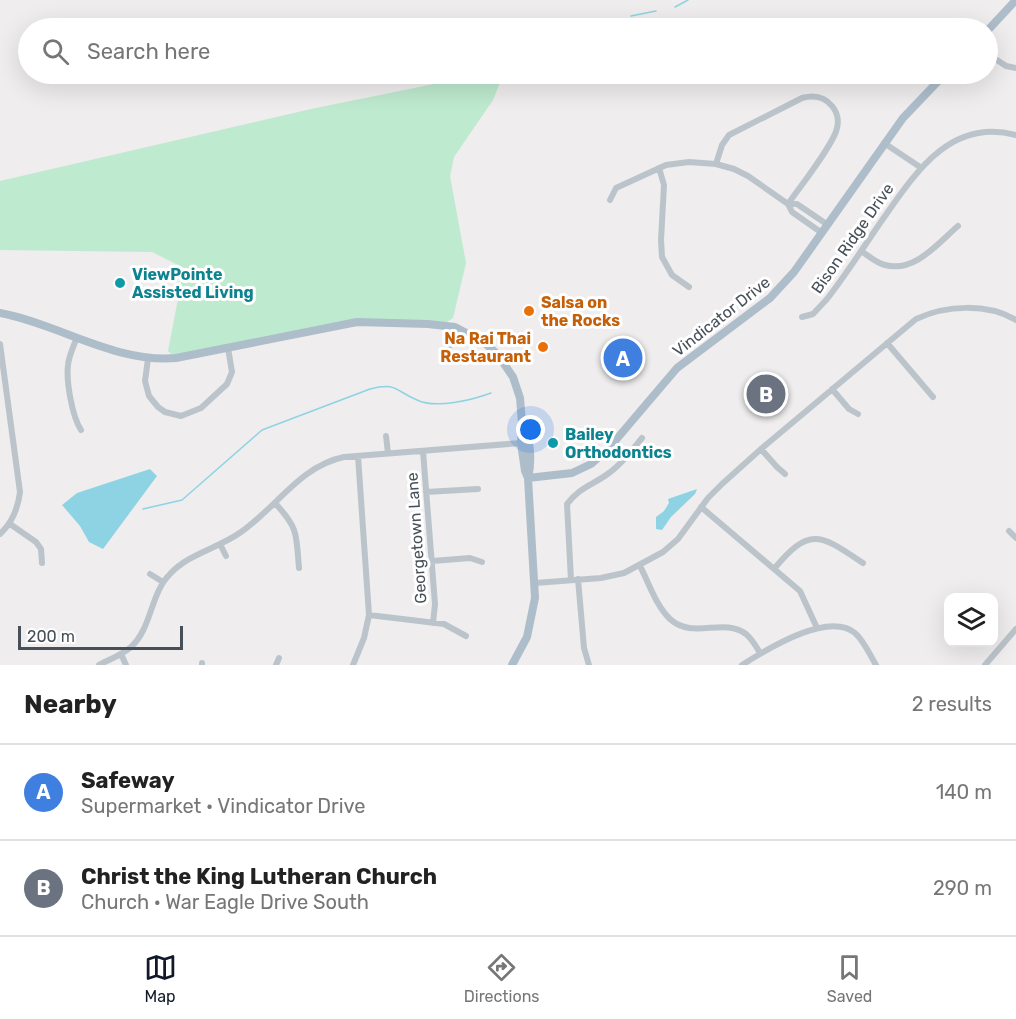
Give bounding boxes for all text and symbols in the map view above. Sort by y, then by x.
search box [18,18,998,84]
icon: search [39,35,72,68]
text: Search here [87,38,210,65]
street label: Bison Ridge Drive [807,179,898,297]
place label: ViewPointe Assisted Living [132,265,254,302]
street label: Vindicator Drive [669,272,774,360]
marker: ViewPointe Assisted Living [113,276,127,290]
place label: Salsa on the Rocks [541,293,620,330]
marker: Salsa on the Rocks [522,304,536,318]
place label: Na Rai Thai Restaurant [440,329,532,366]
pin: A [604,336,642,380]
marker: Na Rai Thai Restaurant [536,340,550,354]
pin: B [746,372,786,416]
your location [516,415,545,444]
place label: Bailey Orthodontics [565,425,672,462]
marker: Bailey Orthodontics [546,436,560,450]
street label: Georgetown Lane [402,472,431,604]
map controls [944,593,998,647]
button: layers [944,593,998,647]
scale bar [18,623,183,650]
text: 200 m [27,627,75,646]
text: Nearby [24,689,117,720]
text: 2 results [912,692,992,716]
text: Safeway [81,767,175,794]
text: A [36,780,51,804]
text: 140 m [936,780,992,804]
text: Supermarket · Vindicator Drive [81,794,365,818]
text: Christ the King Lutheran Church [81,863,437,890]
text: B [36,876,51,900]
text: 290 m [933,876,992,900]
text: Church · War Eagle Drive South [81,890,369,914]
tab: Map [144,951,177,1006]
tab: Directions [464,951,540,1006]
tab: Saved [827,951,872,1006]

